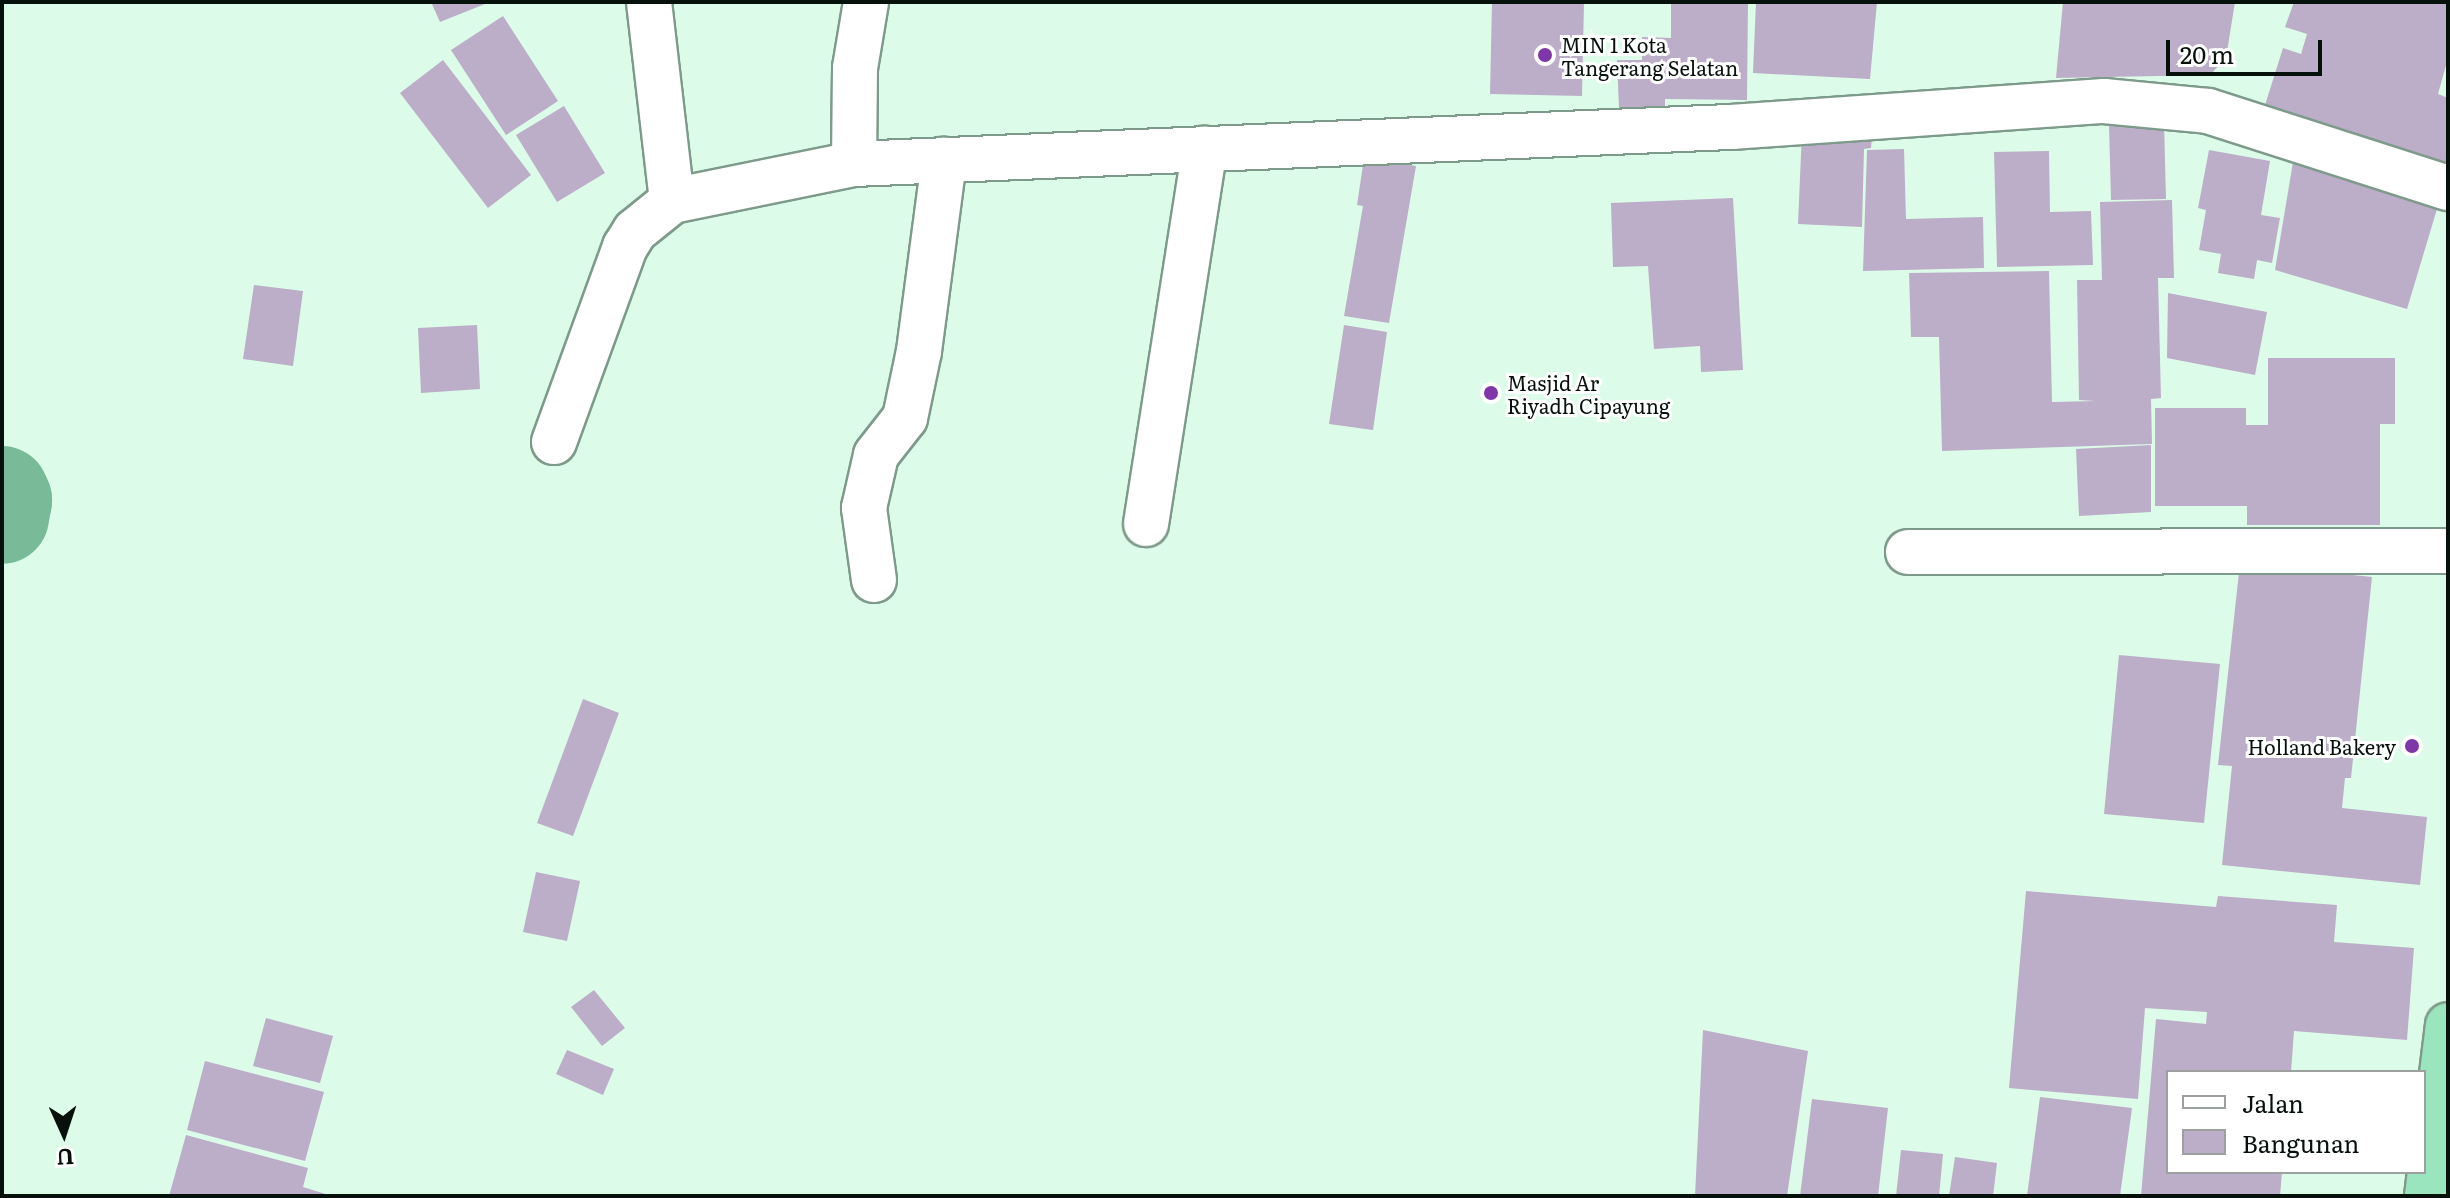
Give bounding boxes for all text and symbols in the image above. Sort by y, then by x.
scale bar [2170,24,2326,74]
place label: MIN 1 Kota Tangerang Selatan [1561,32,1738,79]
text: 20 m [2180,36,2234,71]
marker: MIN 1 Kota Tangerang Selatan [1536,46,1554,64]
place label: Masjid Ar Riyadh Cipayung [1507,370,1670,417]
marker: Masjid Ar Riyadh Cipayung [1482,384,1500,402]
place label: Holland Bakery [2248,734,2396,758]
marker: Holland Bakery [2403,737,2421,755]
legend [2166,1070,2426,1174]
text: Jalan [2242,1085,2304,1120]
north arrow [24,1094,104,1174]
text: Bangunan [2242,1125,2360,1160]
text: U [56,1142,75,1175]

